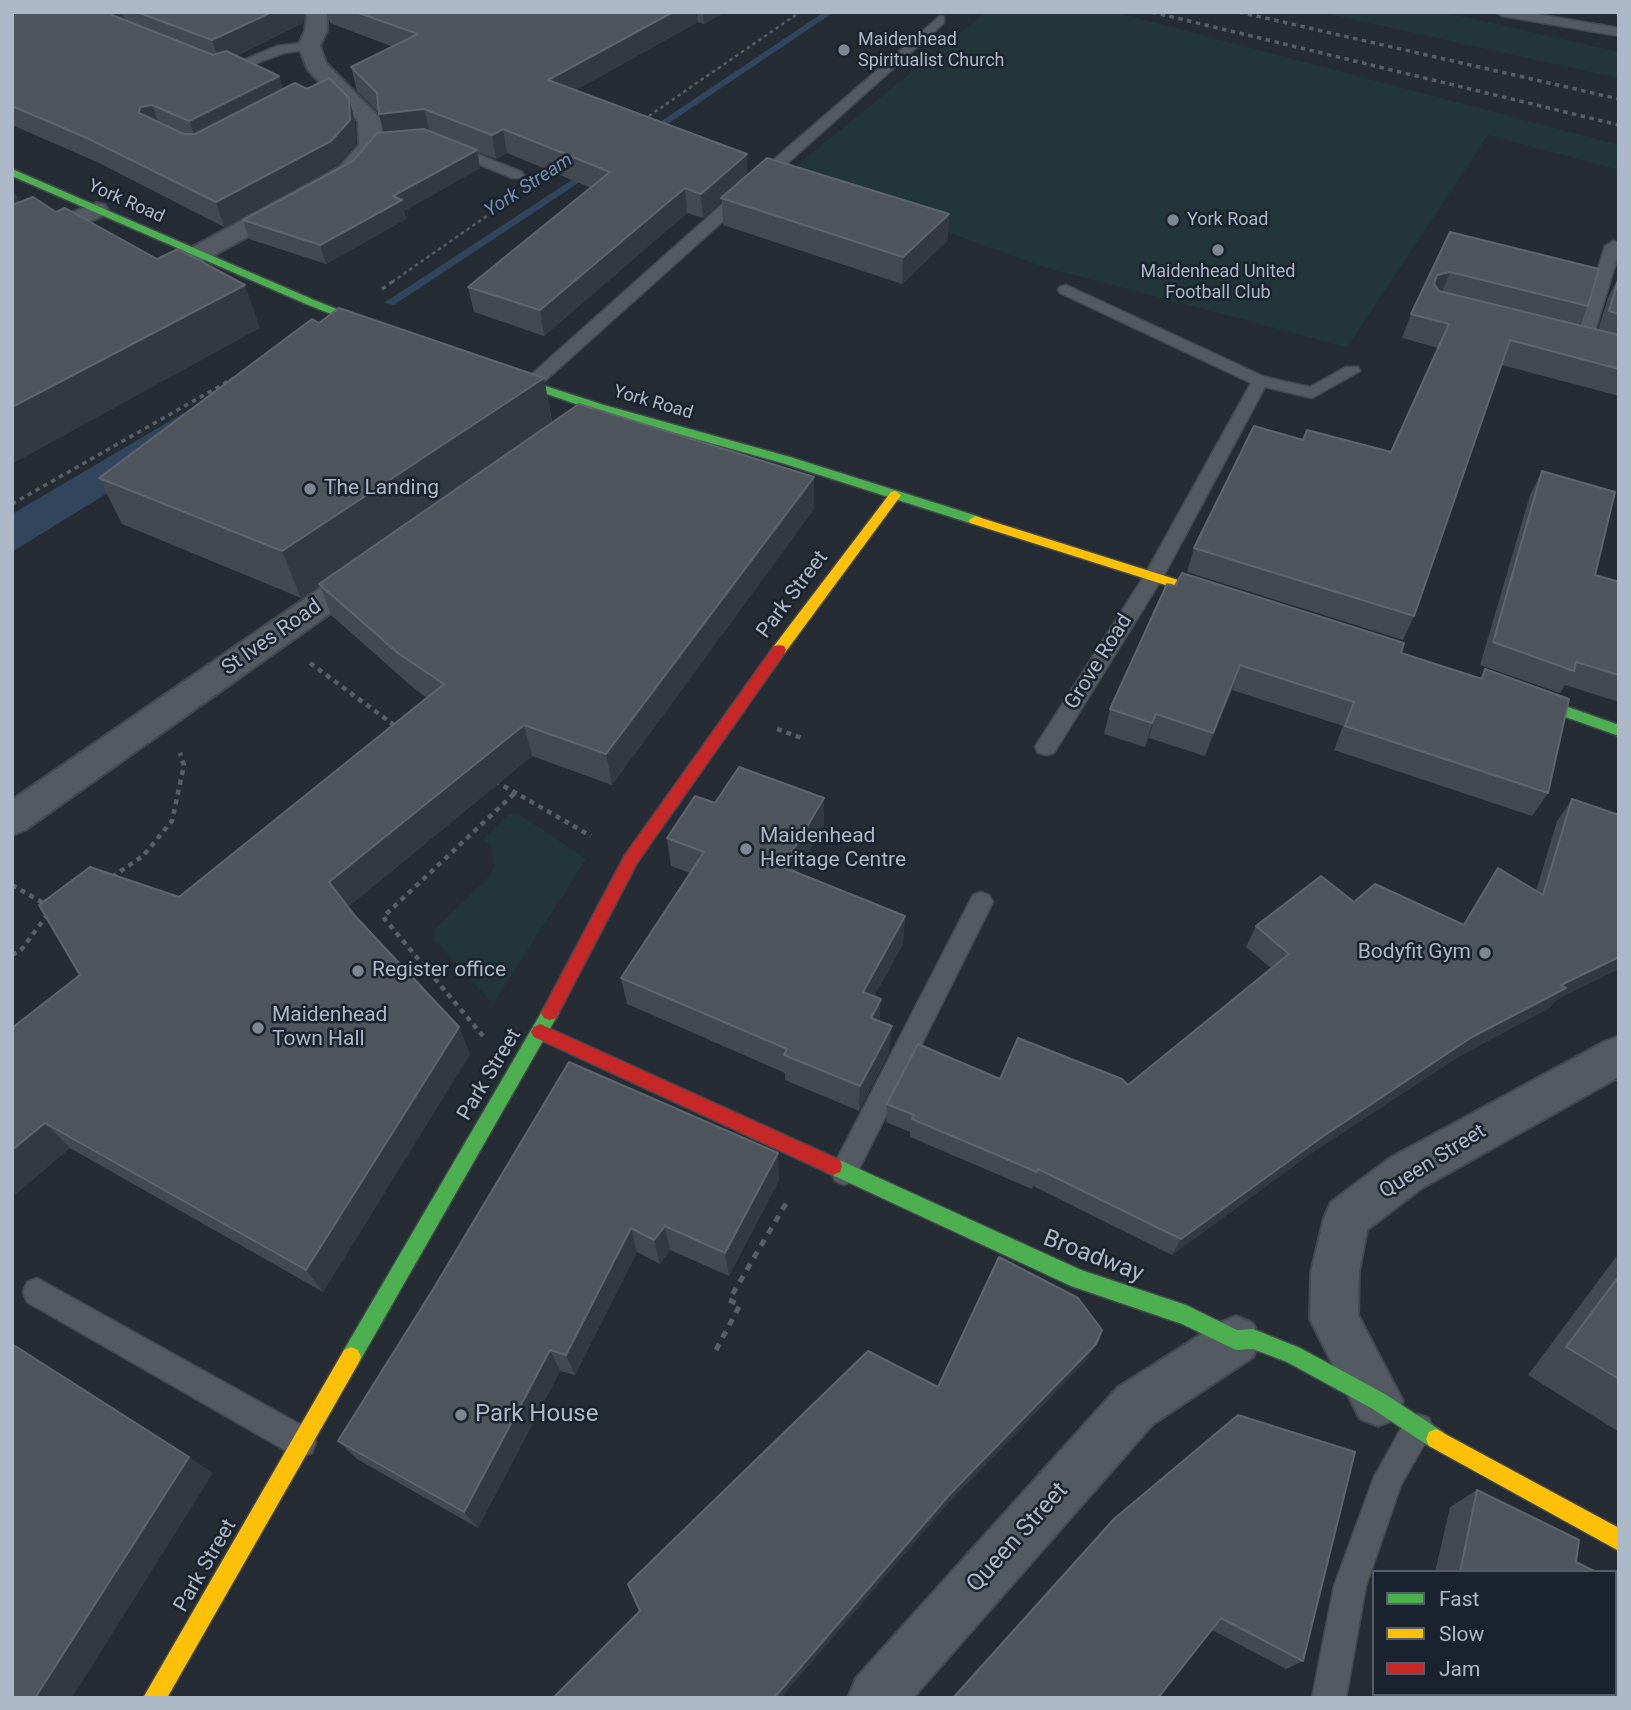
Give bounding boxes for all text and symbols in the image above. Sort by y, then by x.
place label: Maidenhead Spiritualist Church [858,29,1004,72]
marker: Maidenhead Spiritualist Church [836,42,852,58]
water label: York Stream [481,149,577,223]
street label: York Road [84,176,168,228]
place label: York Road [1187,209,1268,231]
marker: York Road [1165,212,1181,228]
marker: Maidenhead United Football Club [1210,242,1226,258]
place label: Maidenhead United Football Club [1141,261,1295,304]
street label: York Road [611,381,695,425]
place label: The Landing [324,476,439,502]
marker: The Landing [302,481,318,497]
street label: Park Street [752,546,834,644]
street label: St Ives Road [217,595,327,681]
street label: Grove Road [1060,610,1138,714]
place label: Maidenhead Heritage Centre [760,824,906,874]
marker: Maidenhead Heritage Centre [738,841,754,857]
place label: Bodyfit Gym [1358,940,1471,966]
marker: Bodyfit Gym [1477,945,1493,961]
place label: Register office [372,958,506,984]
marker: Register office [350,963,366,979]
place label: Maidenhead Town Hall [272,1003,387,1053]
marker: Maidenhead Town Hall [250,1020,266,1036]
street label: Park Street [453,1024,527,1126]
street label: Queen Street [1375,1119,1491,1205]
street label: Broadway [1039,1225,1147,1289]
place label: Park House [475,1401,598,1429]
marker: Park House [453,1407,469,1423]
street label: Queen Street [961,1477,1075,1599]
street label: Park Street [169,1515,243,1617]
legend [1372,1570,1617,1696]
text: Fast [1439,1587,1479,1611]
text: Slow [1439,1622,1484,1646]
text: Jam [1439,1657,1480,1681]

